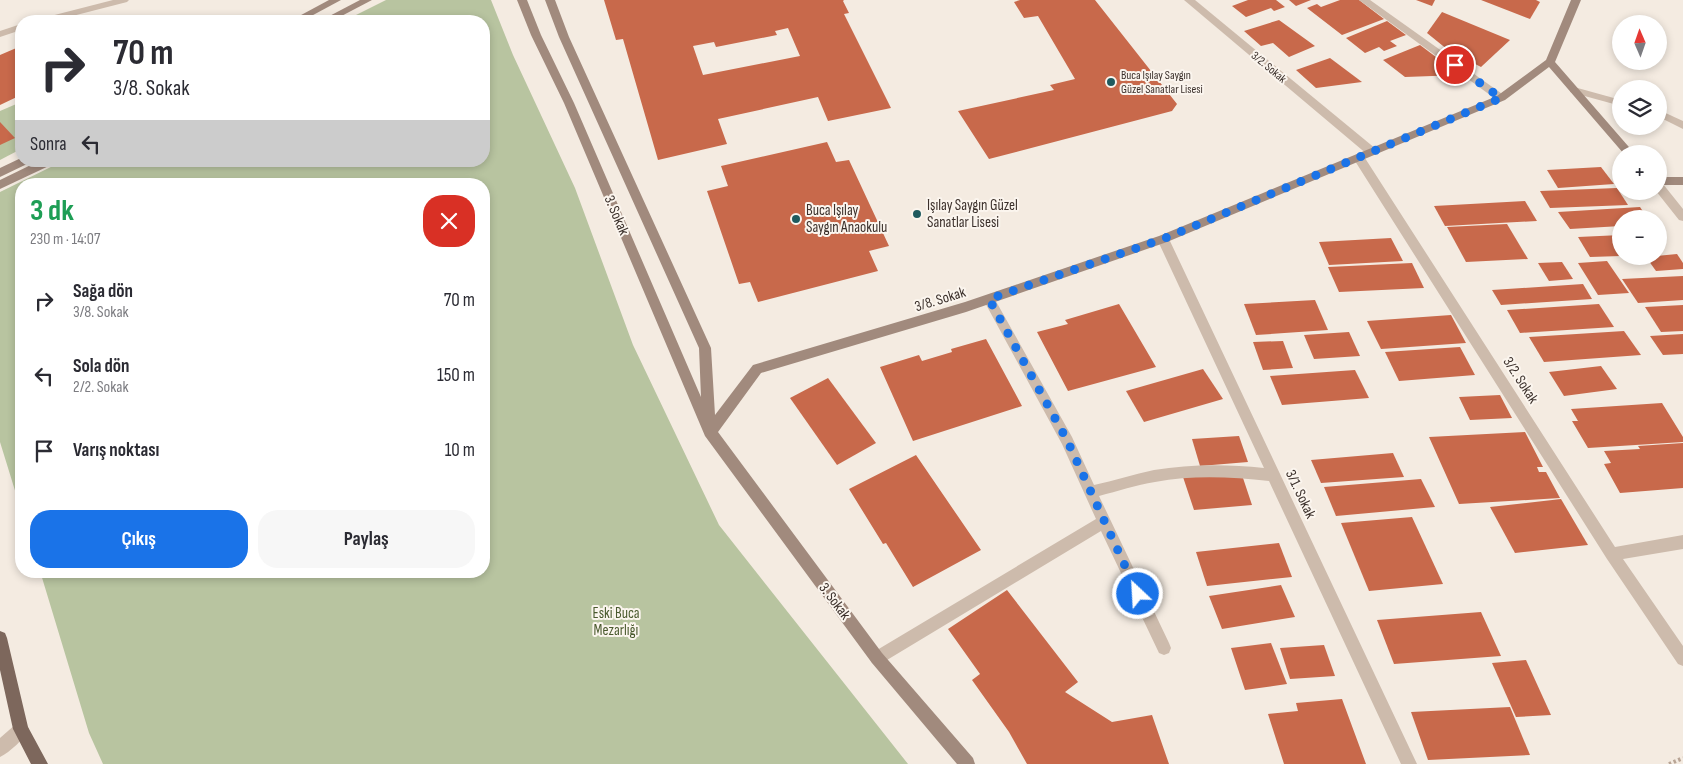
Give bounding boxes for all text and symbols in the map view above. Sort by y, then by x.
north arrow [1612,15,1668,70]
map controls [1612,15,1667,265]
text: 70 m [113,32,173,75]
icon: right [30,35,95,100]
pin [1434,44,1476,86]
street label: 3/2. Sokak [1248,48,1290,87]
icon: arrive [1441,51,1469,79]
place label: Buca Işılay Saygın Güzel Sanatlar Lisesi [1121,68,1203,97]
text: 3/8. Sokak [113,75,190,102]
marker: Buca Işılay Saygın Güzel Sanatlar Lisesi [1105,76,1117,88]
button: layers [1612,80,1667,135]
icon: left [77,130,105,158]
text: Sonra [30,133,67,156]
button: + [1612,145,1667,200]
street label: 3. Sokak [600,192,633,238]
text: 3 dk [30,193,74,229]
button: close [423,195,475,247]
place label: Işılay Saygın Güzel Sanatlar Lisesi [927,196,1018,232]
place label: Buca Işılay Saygın Anaokulu [806,201,887,237]
marker: Işılay Saygın Güzel Sanatlar Lisesi [911,208,923,220]
button: − [1612,210,1667,265]
marker: Buca Işılay Saygın Anaokulu [790,213,802,225]
text: 230 m · 14:07 [30,230,100,249]
text: Sağa dön [73,280,133,303]
street label: 3/8. Sokak [912,283,968,316]
icon: right [30,287,58,315]
text: 70 m [444,289,475,312]
text: 3/8. Sokak [73,303,129,322]
street label: 3/2. Sokak [1498,353,1543,407]
text: Sola dön [73,355,129,378]
icon: left [30,362,58,390]
text: 150 m [437,364,475,387]
text: 2/2. Sokak [73,378,129,397]
icon: arrive [30,437,58,465]
text: Varış noktası [73,439,159,462]
text: 10 m [445,439,475,462]
street label: 3/1. Sokak [1281,467,1320,522]
button: Çıkış [30,510,248,568]
button: Paylaş [258,510,475,568]
position arrow [1111,567,1163,619]
street label: 3. Sokak [815,579,855,624]
park label: Eski Buca Mezarlığı [593,604,640,640]

